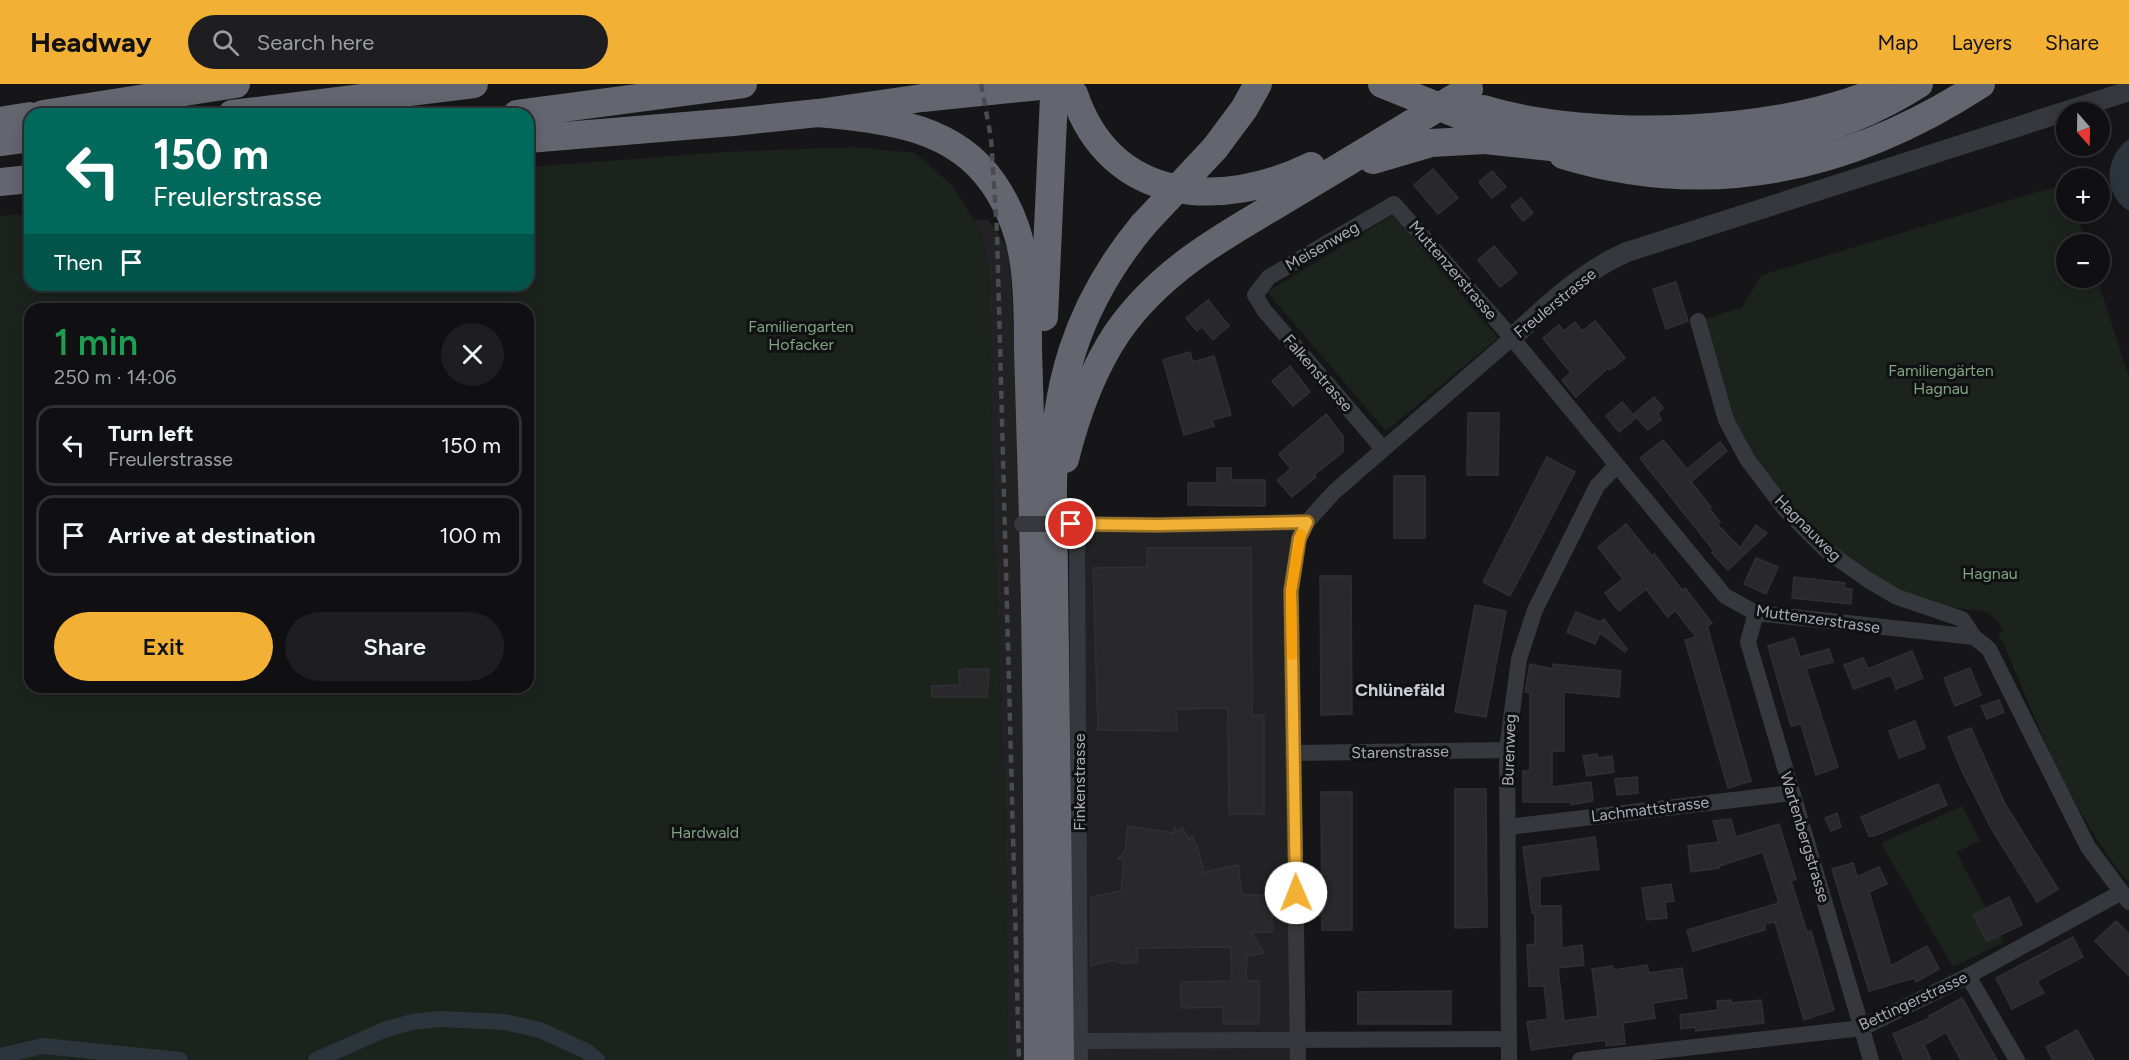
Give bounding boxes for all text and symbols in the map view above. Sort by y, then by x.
search box [188,15,608,69]
text: Headway [30,25,152,59]
icon: search [209,26,242,59]
text: Search here [257,29,374,56]
text: Map [1878,30,1918,55]
text: Layers [1951,30,2012,55]
text: Share [2045,30,2099,55]
north arrow [2056,102,2110,156]
map controls [2056,102,2110,288]
text: 150 m [153,129,269,180]
icon: left [54,132,132,210]
button: + [2056,168,2110,222]
text: Freulerstrasse [153,180,322,213]
street label: Meisenweg [1282,217,1362,275]
street label: Muttenzerstrasse [1405,217,1501,324]
button: − [2056,234,2110,288]
icon: arrive [115,246,148,279]
text: Then [54,249,103,276]
street label: Freulerstrasse [1510,264,1600,342]
park label: Familiengarten Hofacker [748,317,854,354]
text: 1 min [54,321,138,364]
button: close [441,323,504,386]
street label: Falkenstrasse [1279,330,1357,416]
park label: Familiengärten Hagnau [1888,361,1994,398]
text: 250 m · 14:06 [54,365,176,389]
text: Turn left [108,420,194,447]
icon: left [57,429,90,462]
text: 150 m [441,432,501,459]
text: Freulerstrasse [108,447,233,471]
street label: Hagnauweg [1771,491,1845,565]
pin [1045,498,1096,549]
icon: arrive [1054,507,1087,540]
icon: arrive [57,519,90,552]
text: Arrive at destination [108,522,316,549]
text: 100 m [440,522,501,549]
park label: Hagnau [1962,564,2018,583]
street label: Muttenzerstrasse [1755,601,1881,637]
button: Exit [54,612,273,681]
button: Share [285,612,504,681]
district label: Chlünefäld [1355,679,1445,701]
street label: Burenweg [1498,714,1520,786]
street label: Finkenstrasse [1070,733,1089,831]
street label: Starenstrasse [1351,742,1449,762]
street label: Wartenbergstrasse [1776,769,1834,905]
street label: Lachmattstrasse [1590,792,1710,826]
park label: Hardwald [671,823,739,842]
position arrow [1264,861,1328,925]
street label: Bettingerstrasse [1856,967,1970,1034]

